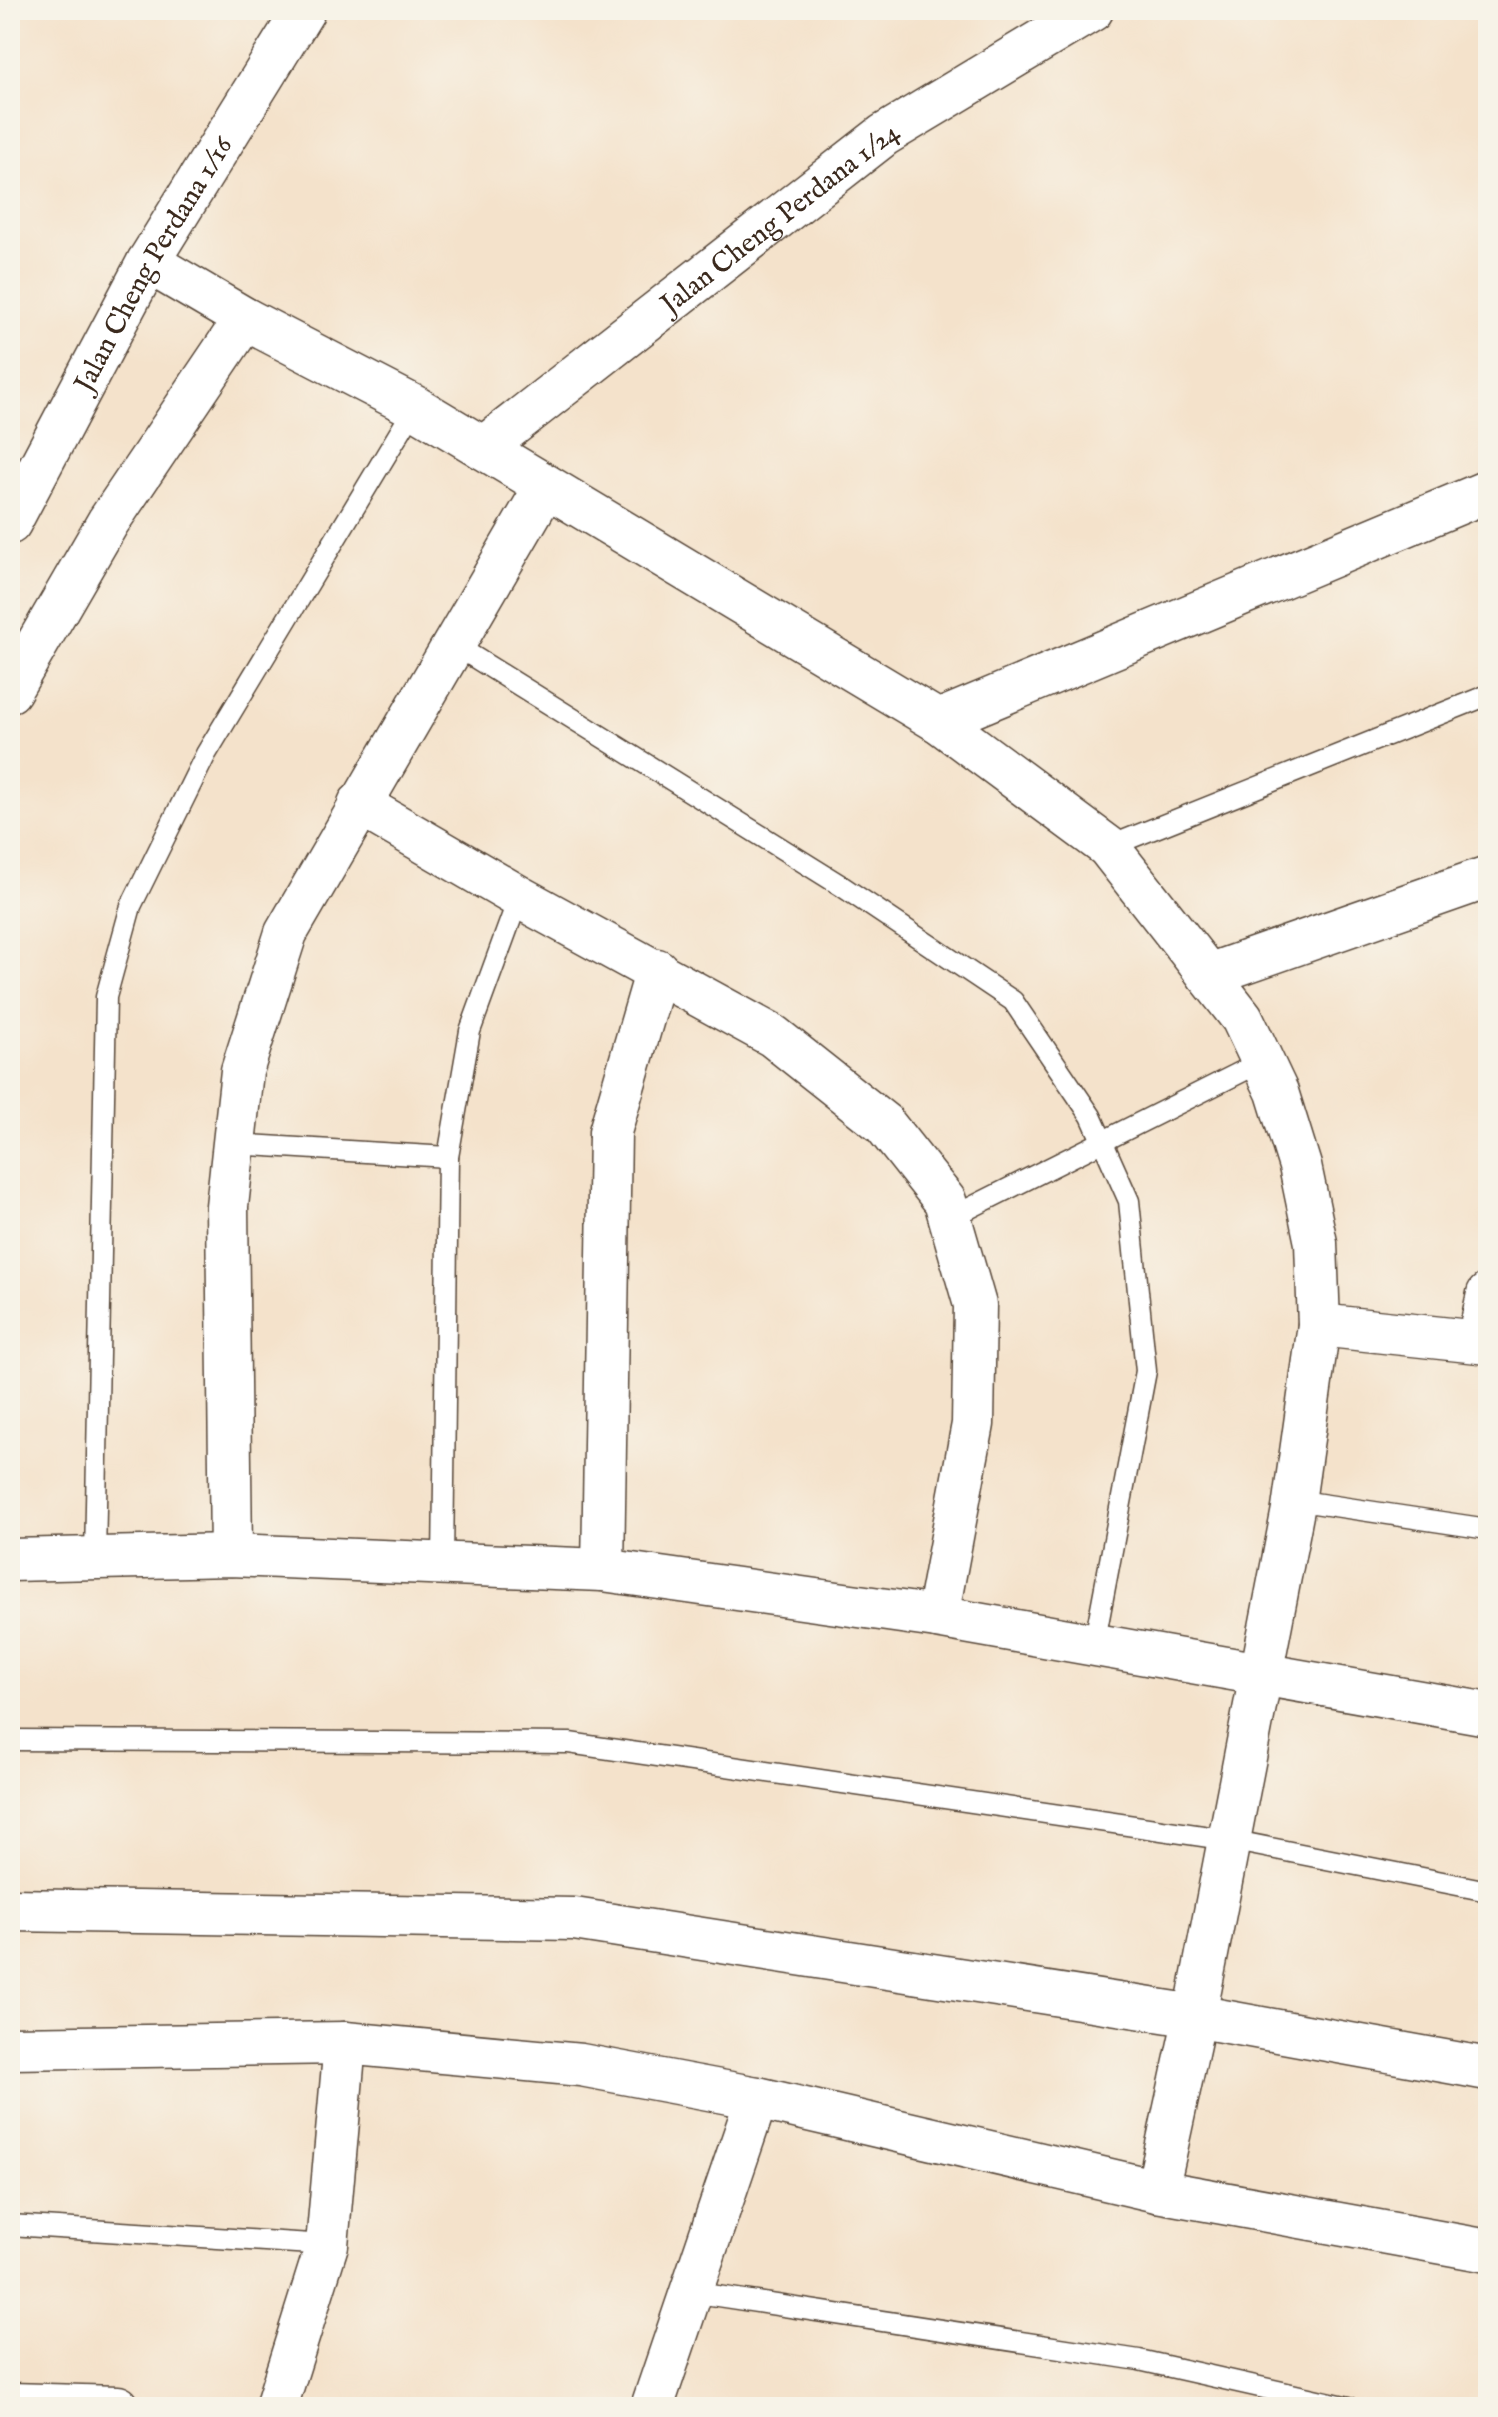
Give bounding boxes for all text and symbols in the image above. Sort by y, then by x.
street label: Jalan Cheng Perdana 1/24 [652,115,907,325]
street label: Jalan Cheng Perdana 1/16 [66,130,242,401]

